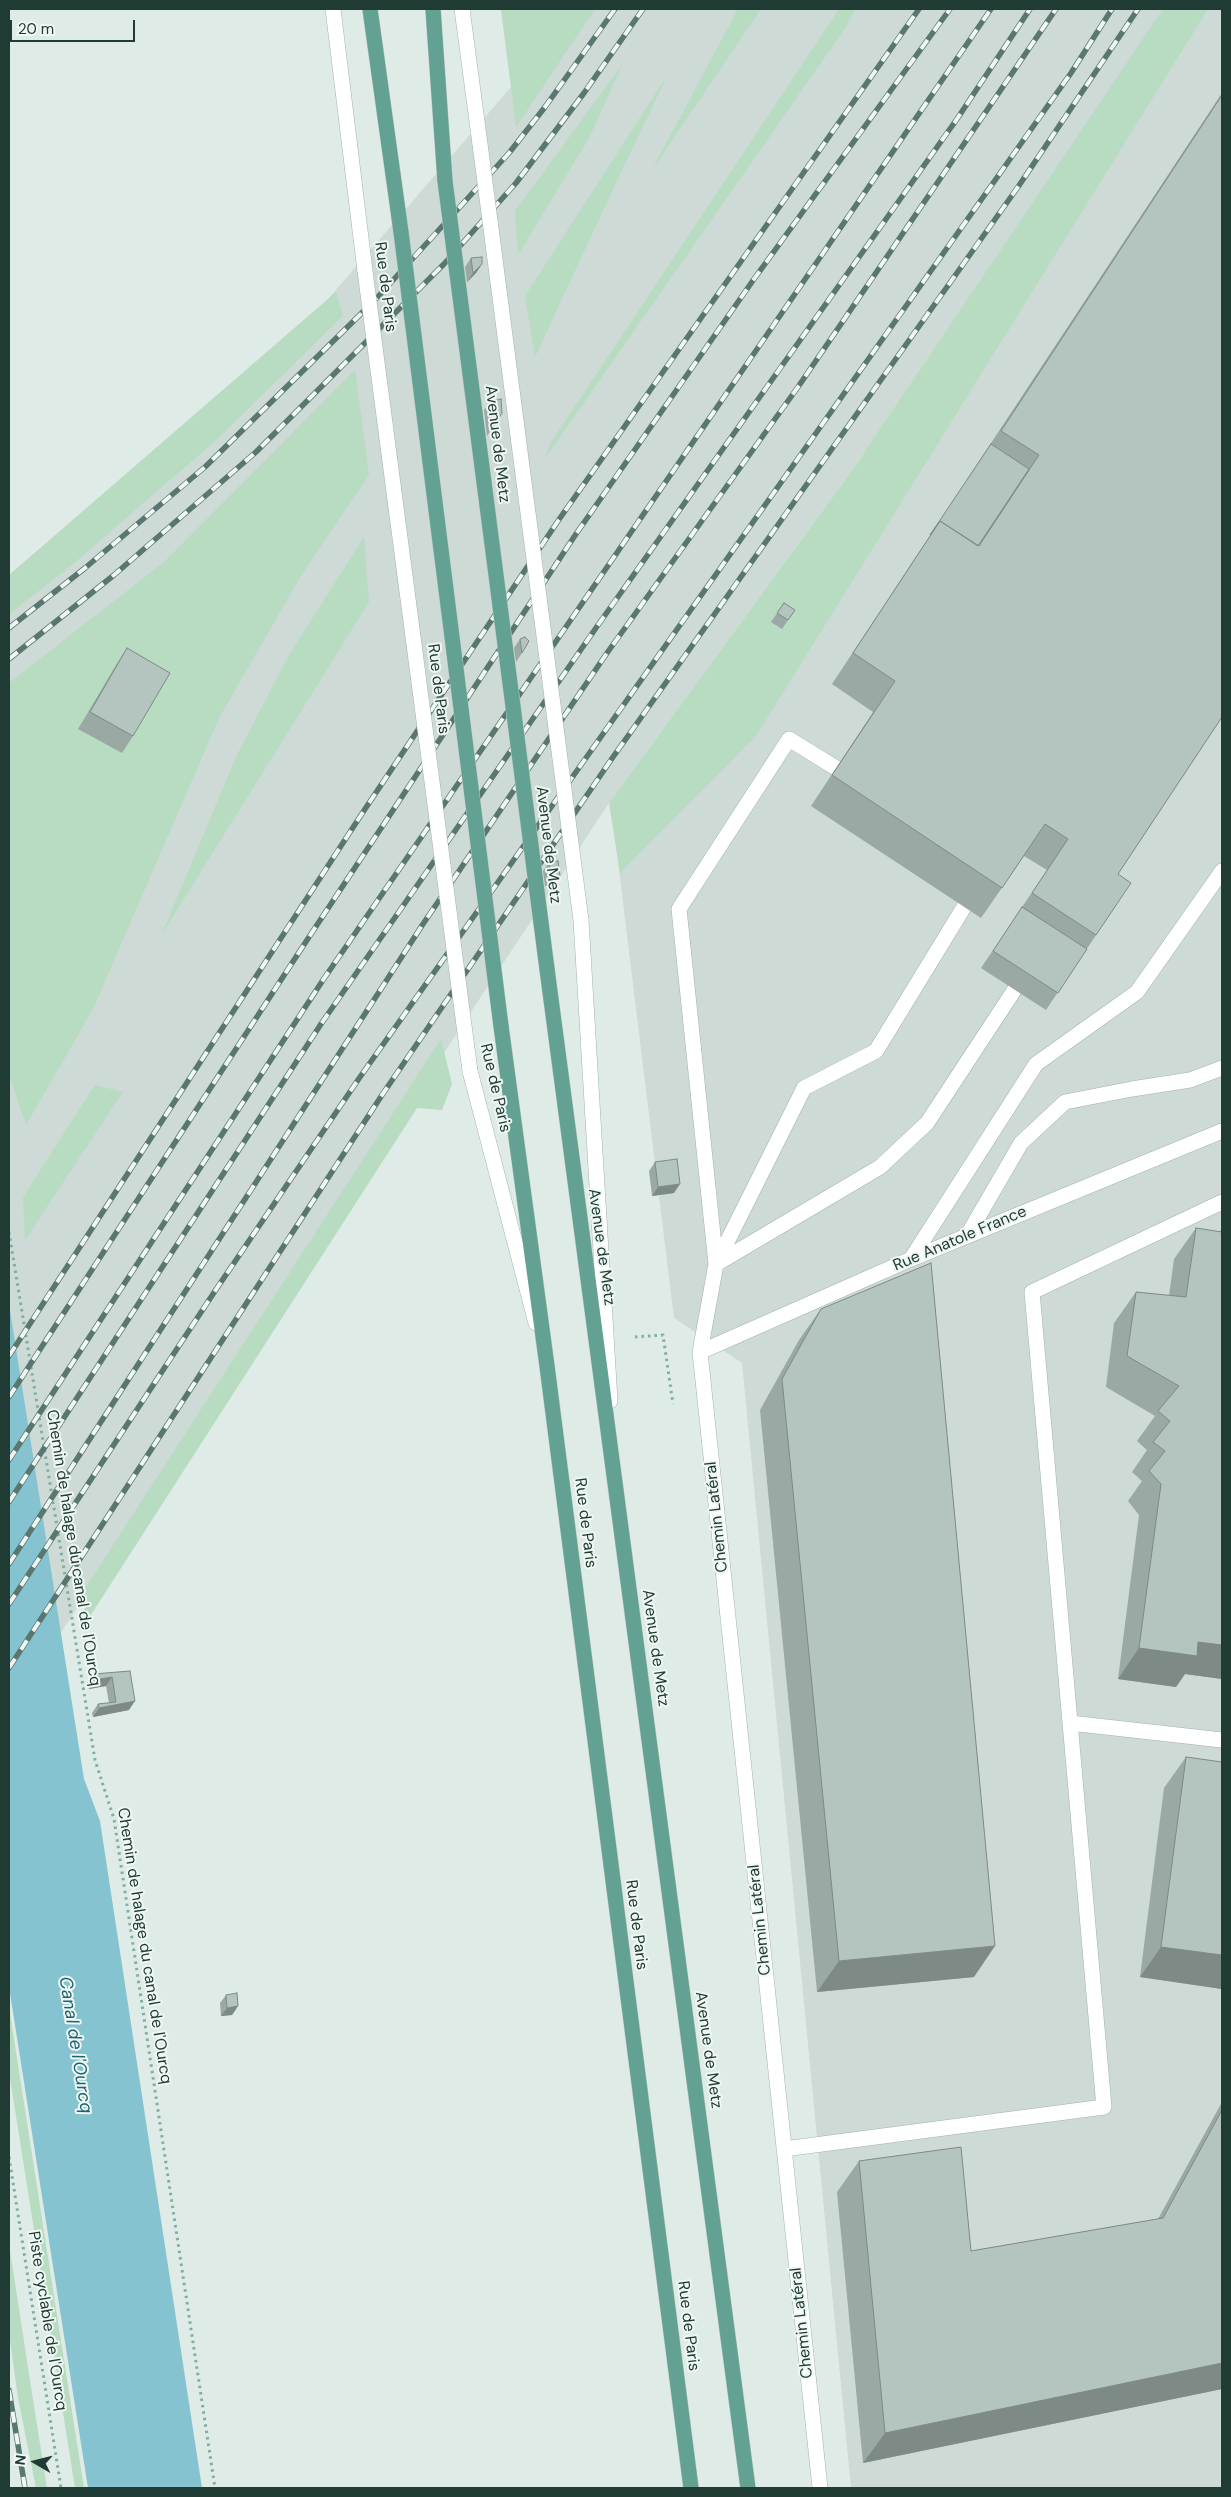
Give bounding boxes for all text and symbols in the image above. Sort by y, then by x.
scale bar [12,10,138,42]
text: 20 m [18,19,54,39]
street label: Rue de Paris [370,241,400,333]
street label: Avenue de Metz [480,384,514,504]
street label: Rue de Paris [423,643,453,735]
street label: Avenue de Metz [531,785,565,905]
street label: Rue de Paris [475,1042,515,1134]
street label: Avenue de Metz [583,1187,619,1307]
street label: Rue Anatole France [890,1202,1030,1276]
street label: Chemin de halage du canal de l'Ourcq [42,1408,104,1688]
street label: Chemin Latéral [702,1461,732,1573]
street label: Rue de Paris [570,1477,600,1569]
street label: Avenue de Metz [637,1588,673,1708]
street label: Chemin de halage du canal de l'Ourcq [113,1806,175,2086]
street label: Chemin Latéral [745,1864,775,1976]
street label: Rue de Paris [621,1879,651,1971]
water label: Canal de l'Ourcq [54,1975,96,2115]
street label: Avenue de Metz [690,1990,726,2110]
street label: Piste cyclable de l'Ourcq [23,2230,71,2412]
street label: Chemin Latéral [787,2267,817,2379]
street label: Rue de Paris [673,2280,703,2372]
north arrow [10,2437,60,2487]
text: N [11,2454,30,2466]

